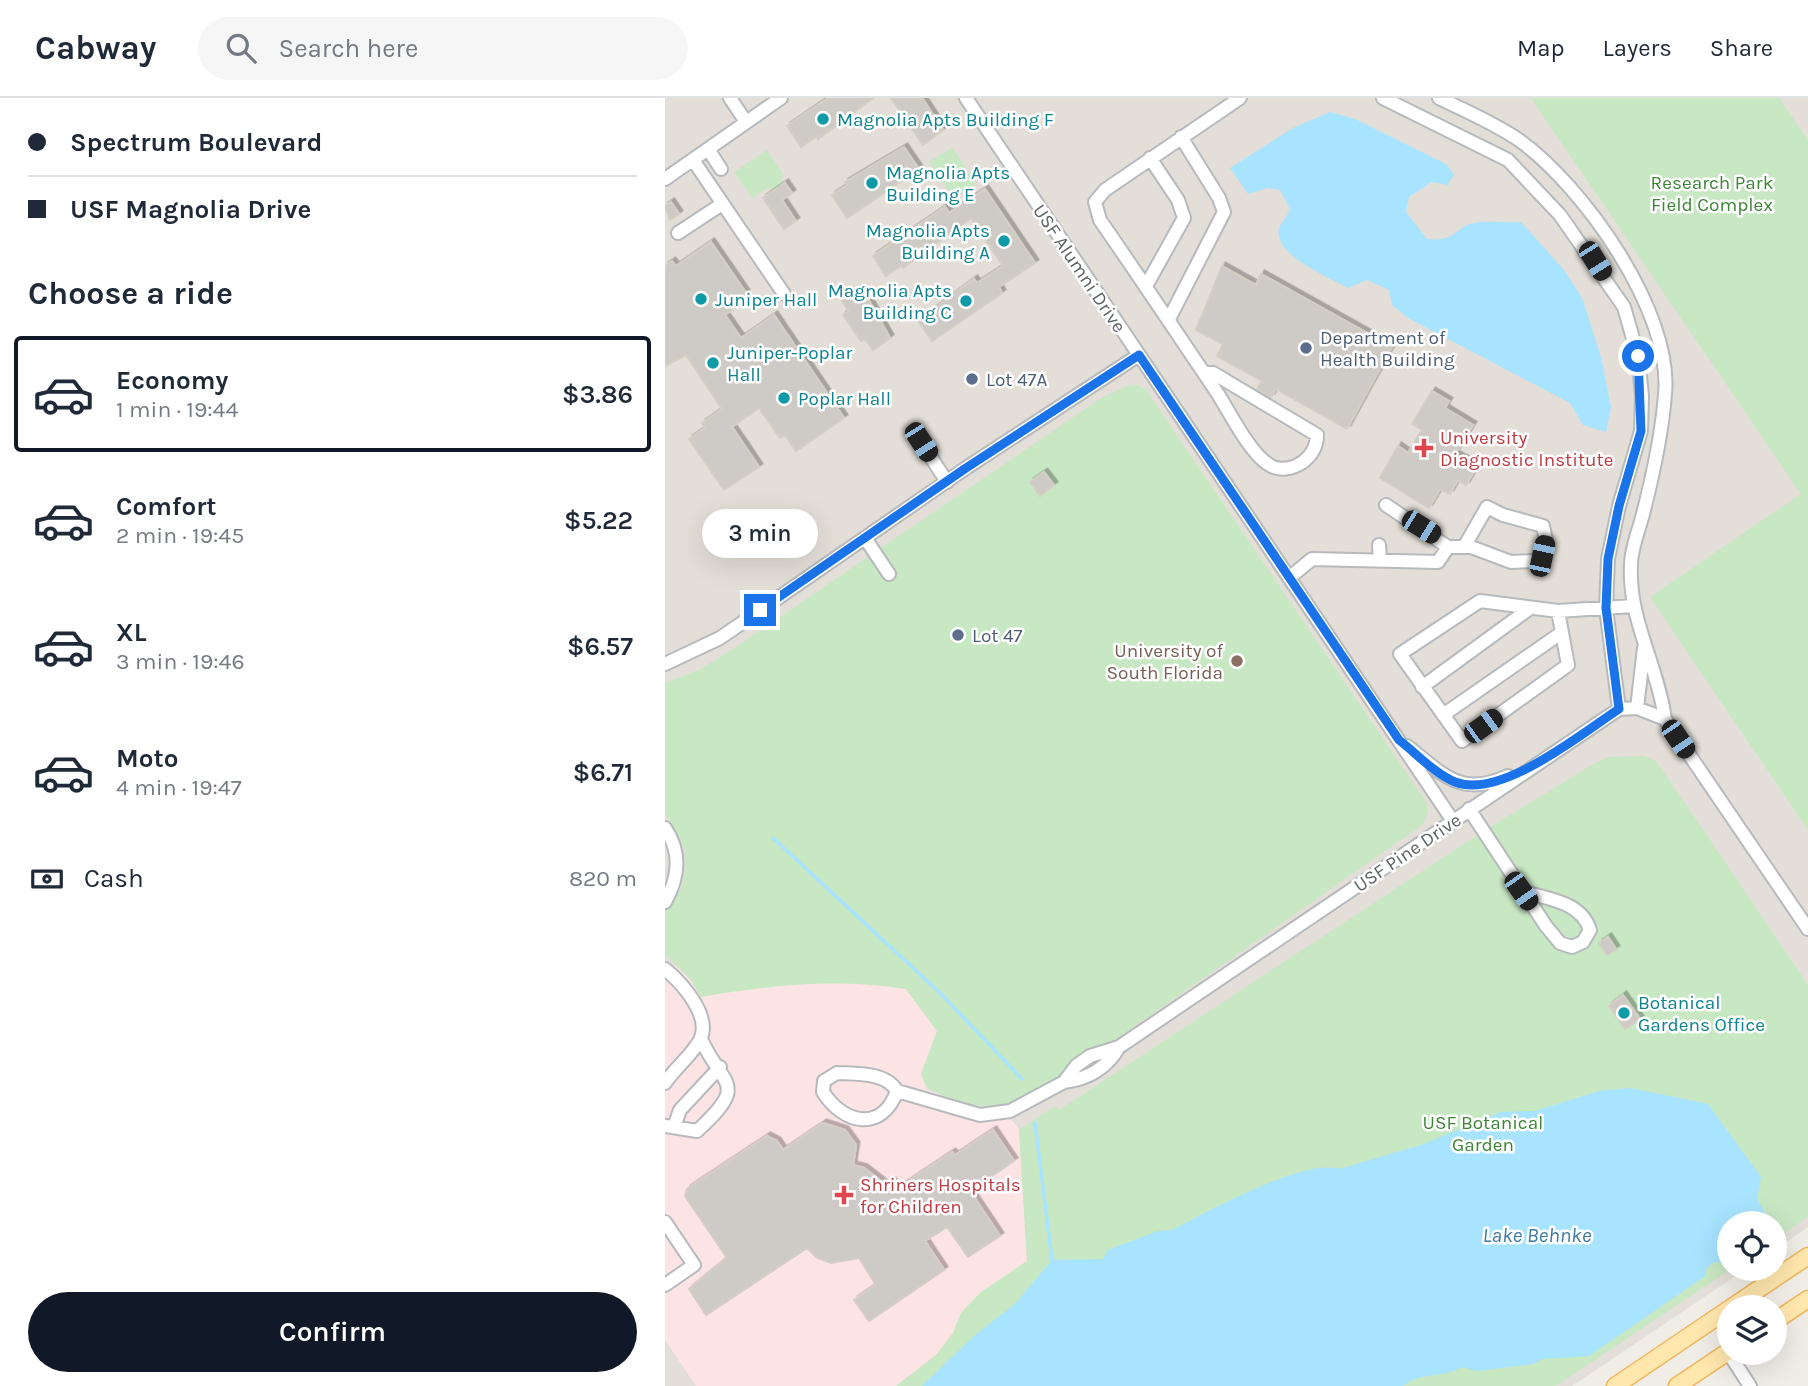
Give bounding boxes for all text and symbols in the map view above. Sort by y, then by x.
search box [198,17,688,80]
text: Cabway [35,29,156,67]
icon: search [222,29,260,67]
text: Search here [278,33,418,64]
text: Map [1517,34,1565,62]
text: Layers [1603,34,1672,62]
text: Share [1710,34,1773,62]
place label: Magnolia Apts Building F [837,109,1054,131]
marker: Magnolia Apts Building F [815,111,831,127]
text: Spectrum Boulevard [70,127,322,158]
place label: Magnolia Apts Building E [886,162,1010,206]
park label: Research Park Field Complex [1651,172,1774,216]
marker: Magnolia Apts Building E [864,175,880,191]
text: USF Magnolia Drive [70,194,311,225]
street label: USF Alumni Drive [1028,200,1130,337]
place label: Magnolia Apts Building A [866,220,990,264]
marker: Magnolia Apts Building A [996,233,1012,249]
car [1575,238,1616,284]
text: Choose a ride [28,275,233,312]
place label: Magnolia Apts Building C [828,280,952,324]
place label: Juniper Hall [715,289,817,311]
marker: Juniper Hall [693,291,709,307]
marker: Magnolia Apts Building C [958,293,974,309]
place label: Department of Health Building [1320,327,1455,371]
marker: Department of Health Building [1298,340,1314,356]
route start [1622,340,1654,372]
place label: Juniper-Poplar Hall [727,342,852,386]
marker: Juniper-Poplar Hall [705,355,721,371]
icon: car [32,363,95,426]
text: Economy [116,365,228,396]
place label: Lot 47A [986,369,1047,391]
marker: Lot 47A [964,371,980,387]
text: $3.86 [562,379,633,410]
place label: Poplar Hall [798,388,891,410]
marker: Poplar Hall [776,390,792,406]
text: 1 min · 19:44 [116,396,238,423]
car [901,419,942,465]
place label: University Diagnostic Institute [1440,427,1613,471]
marker: University Diagnostic Institute [1414,438,1434,458]
icon: car [32,489,95,552]
text: Comfort [116,491,217,522]
text: $5.22 [564,505,633,536]
car [1398,507,1445,547]
callout: 3 min [702,508,818,558]
text: 3 min [728,520,792,547]
text: 2 min · 19:45 [116,522,244,549]
car [1528,533,1557,579]
route end [744,594,776,626]
icon: car [32,615,95,678]
text: XL [116,617,147,648]
place label: Lot 47 [972,625,1023,647]
marker: Lot 47 [950,627,966,643]
text: $6.57 [567,631,633,662]
place label: University of South Florida [1107,640,1223,684]
text: 3 min · 19:46 [116,648,245,675]
marker: University of South Florida [1229,653,1245,669]
car [1460,705,1507,747]
car [1658,716,1699,762]
icon: car [32,741,95,804]
text: Moto [116,743,178,774]
text: $6.71 [573,757,633,788]
text: 4 min · 19:47 [116,774,241,801]
street label: USF Pine Drive [1350,809,1465,897]
icon: cash [28,860,66,898]
text: Cash [84,863,144,894]
text: 820 m [569,865,637,892]
car [1501,868,1542,914]
place label: Botanical Gardens Office [1638,992,1765,1036]
marker: Botanical Gardens Office [1616,1005,1632,1021]
park label: USF Botanical Garden [1423,1112,1543,1156]
place label: Shriners Hospitals for Children [860,1174,1021,1218]
marker: Shriners Hospitals for Children [834,1185,854,1205]
map controls [1717,1211,1787,1365]
button: locate [1717,1211,1787,1281]
water label: Lake Behnke [1482,1223,1592,1247]
button: Confirm [28,1292,637,1372]
button: layers [1717,1295,1787,1365]

